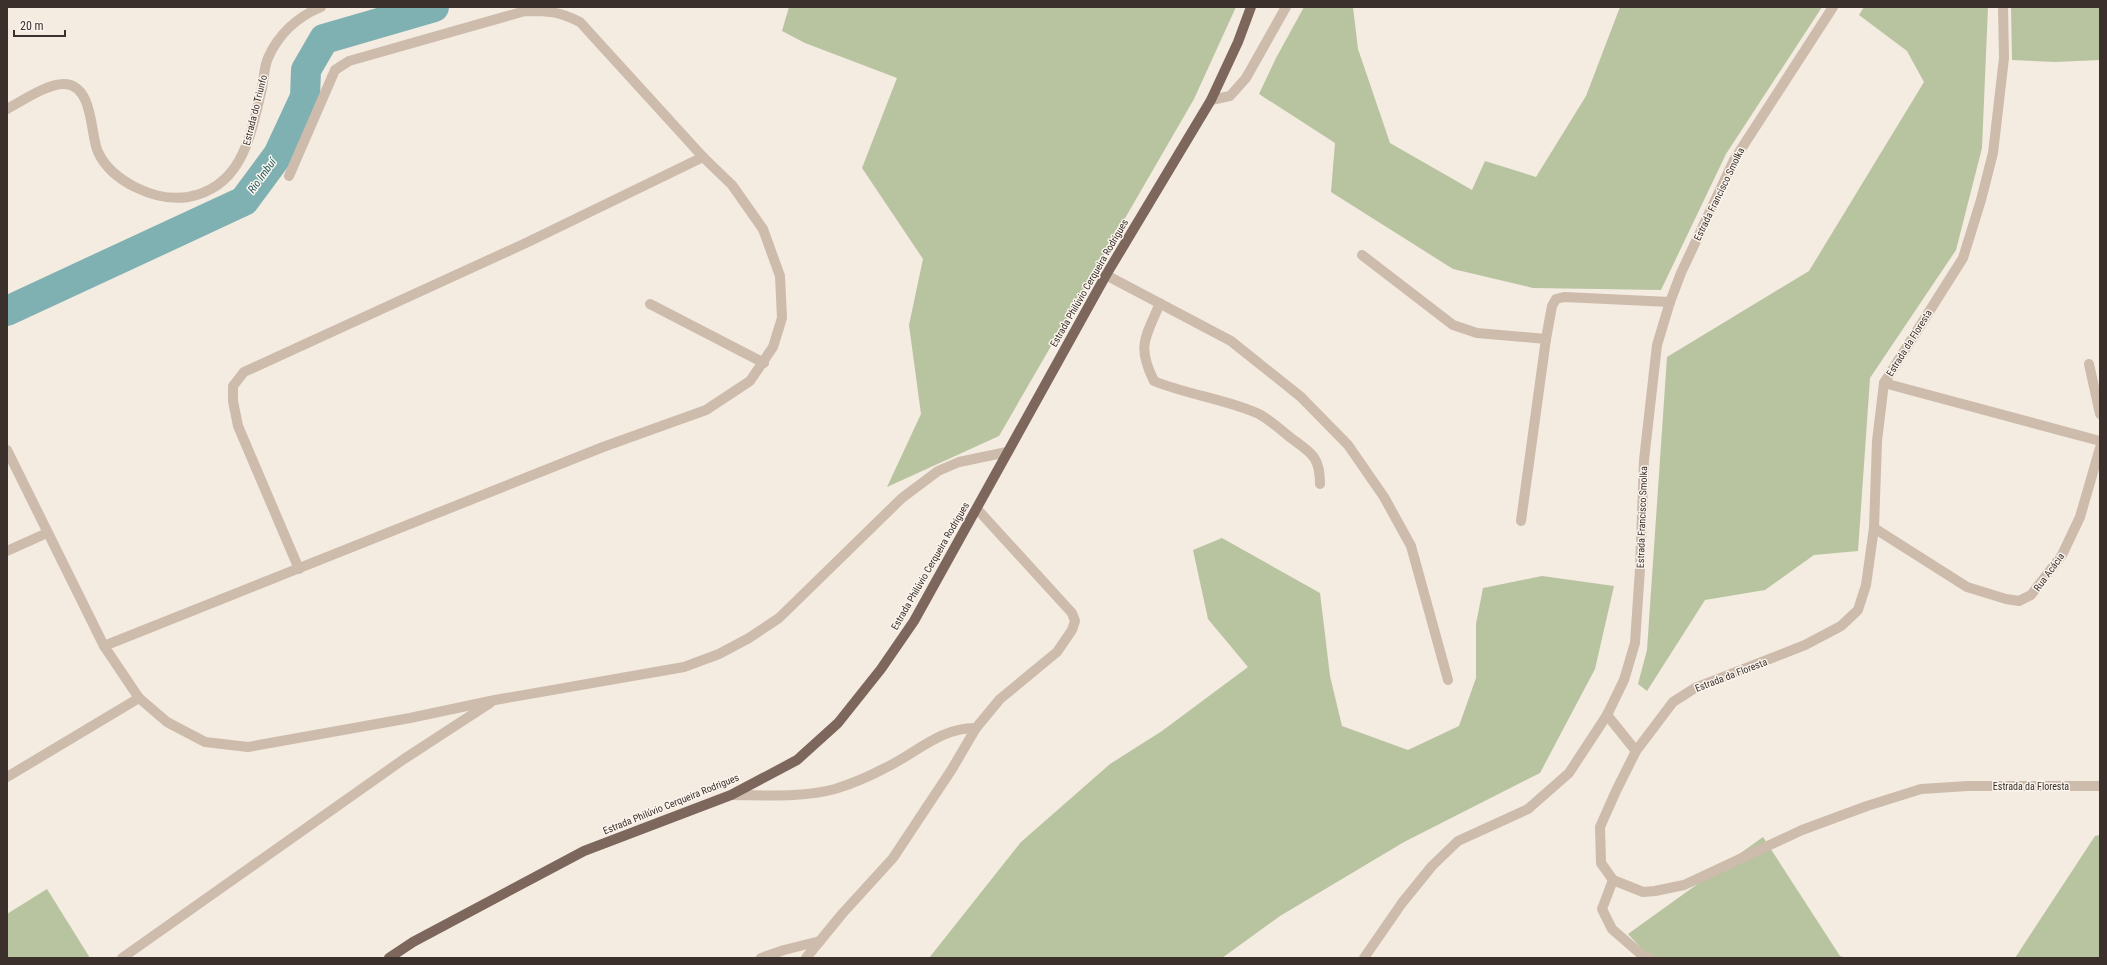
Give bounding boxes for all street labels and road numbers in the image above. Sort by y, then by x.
street label: Estrada do Triunfo [241,74,269,146]
street label: Estrada Francisco Smolka [1692,146,1746,242]
street label: Estrada Philúvio Cerqueira Rodrigues [1048,217,1130,349]
street label: Estrada da Floresta [1884,308,1934,378]
street label: Estrada Francisco Smolka [1635,466,1649,568]
street label: Estrada Philúvio Cerqueira Rodrigues [889,500,971,632]
street label: Rua Acácia [2032,551,2067,593]
street label: Estrada da Floresta [1693,656,1769,694]
street label: Estrada Philúvio Cerqueira Rodrigues [601,771,741,836]
street label: Estrada da Floresta [1993,781,2069,792]

